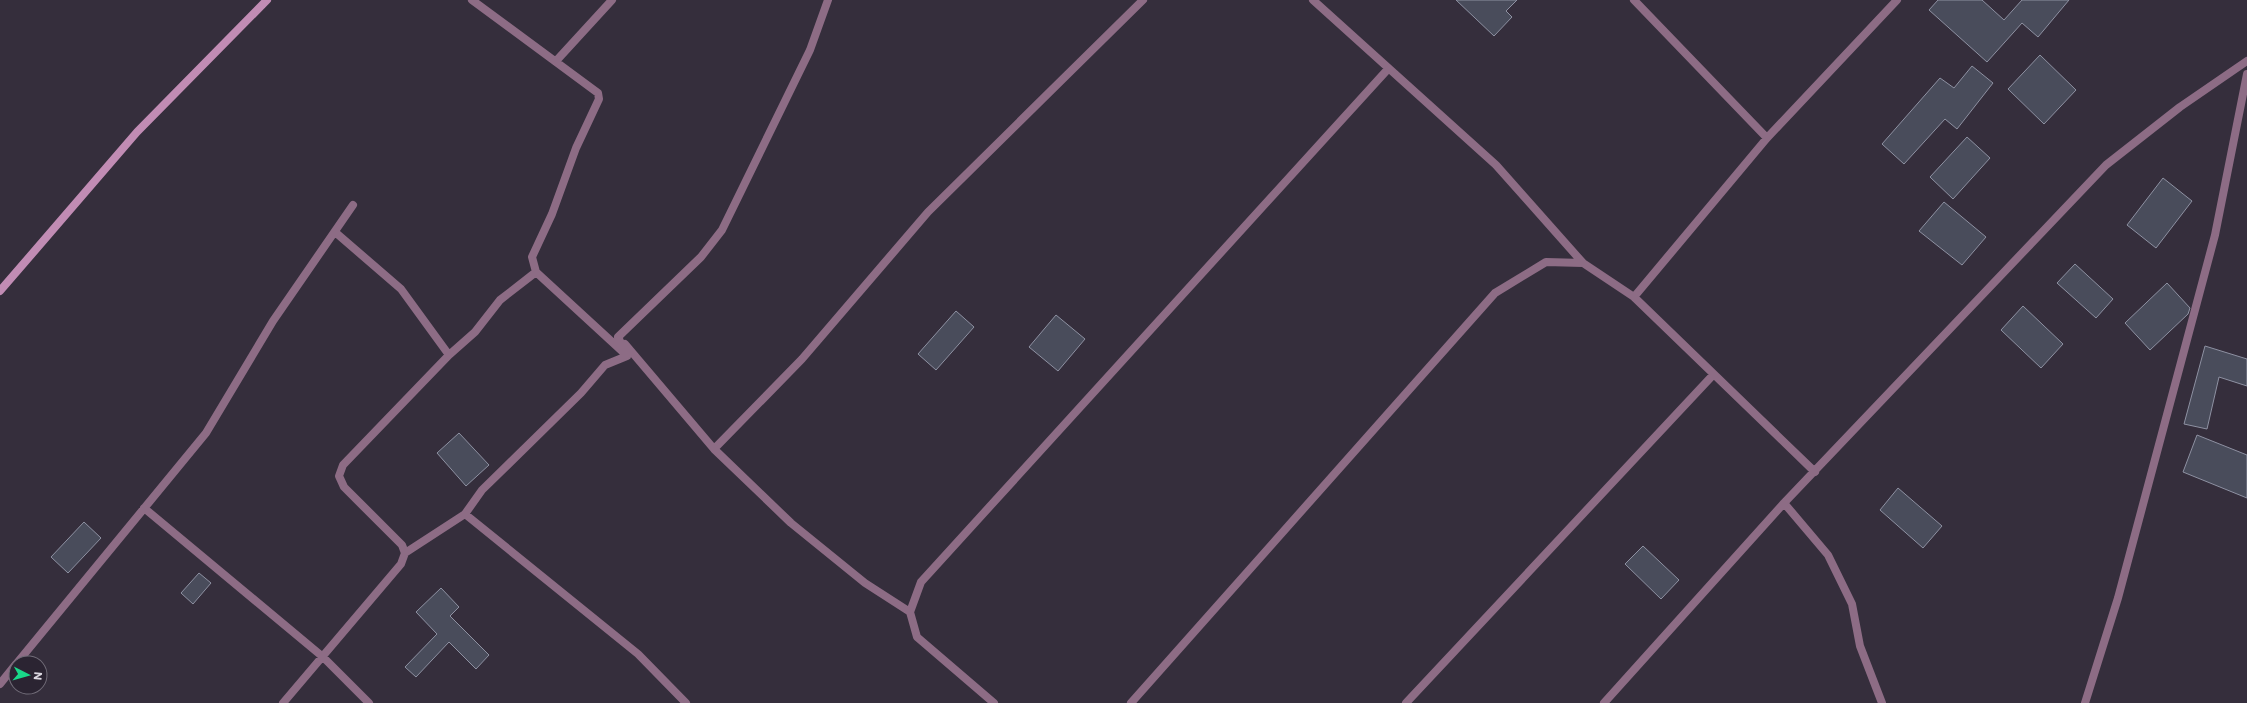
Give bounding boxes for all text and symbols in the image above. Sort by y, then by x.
north arrow [8,655,48,695]
text: N [30,671,46,681]

